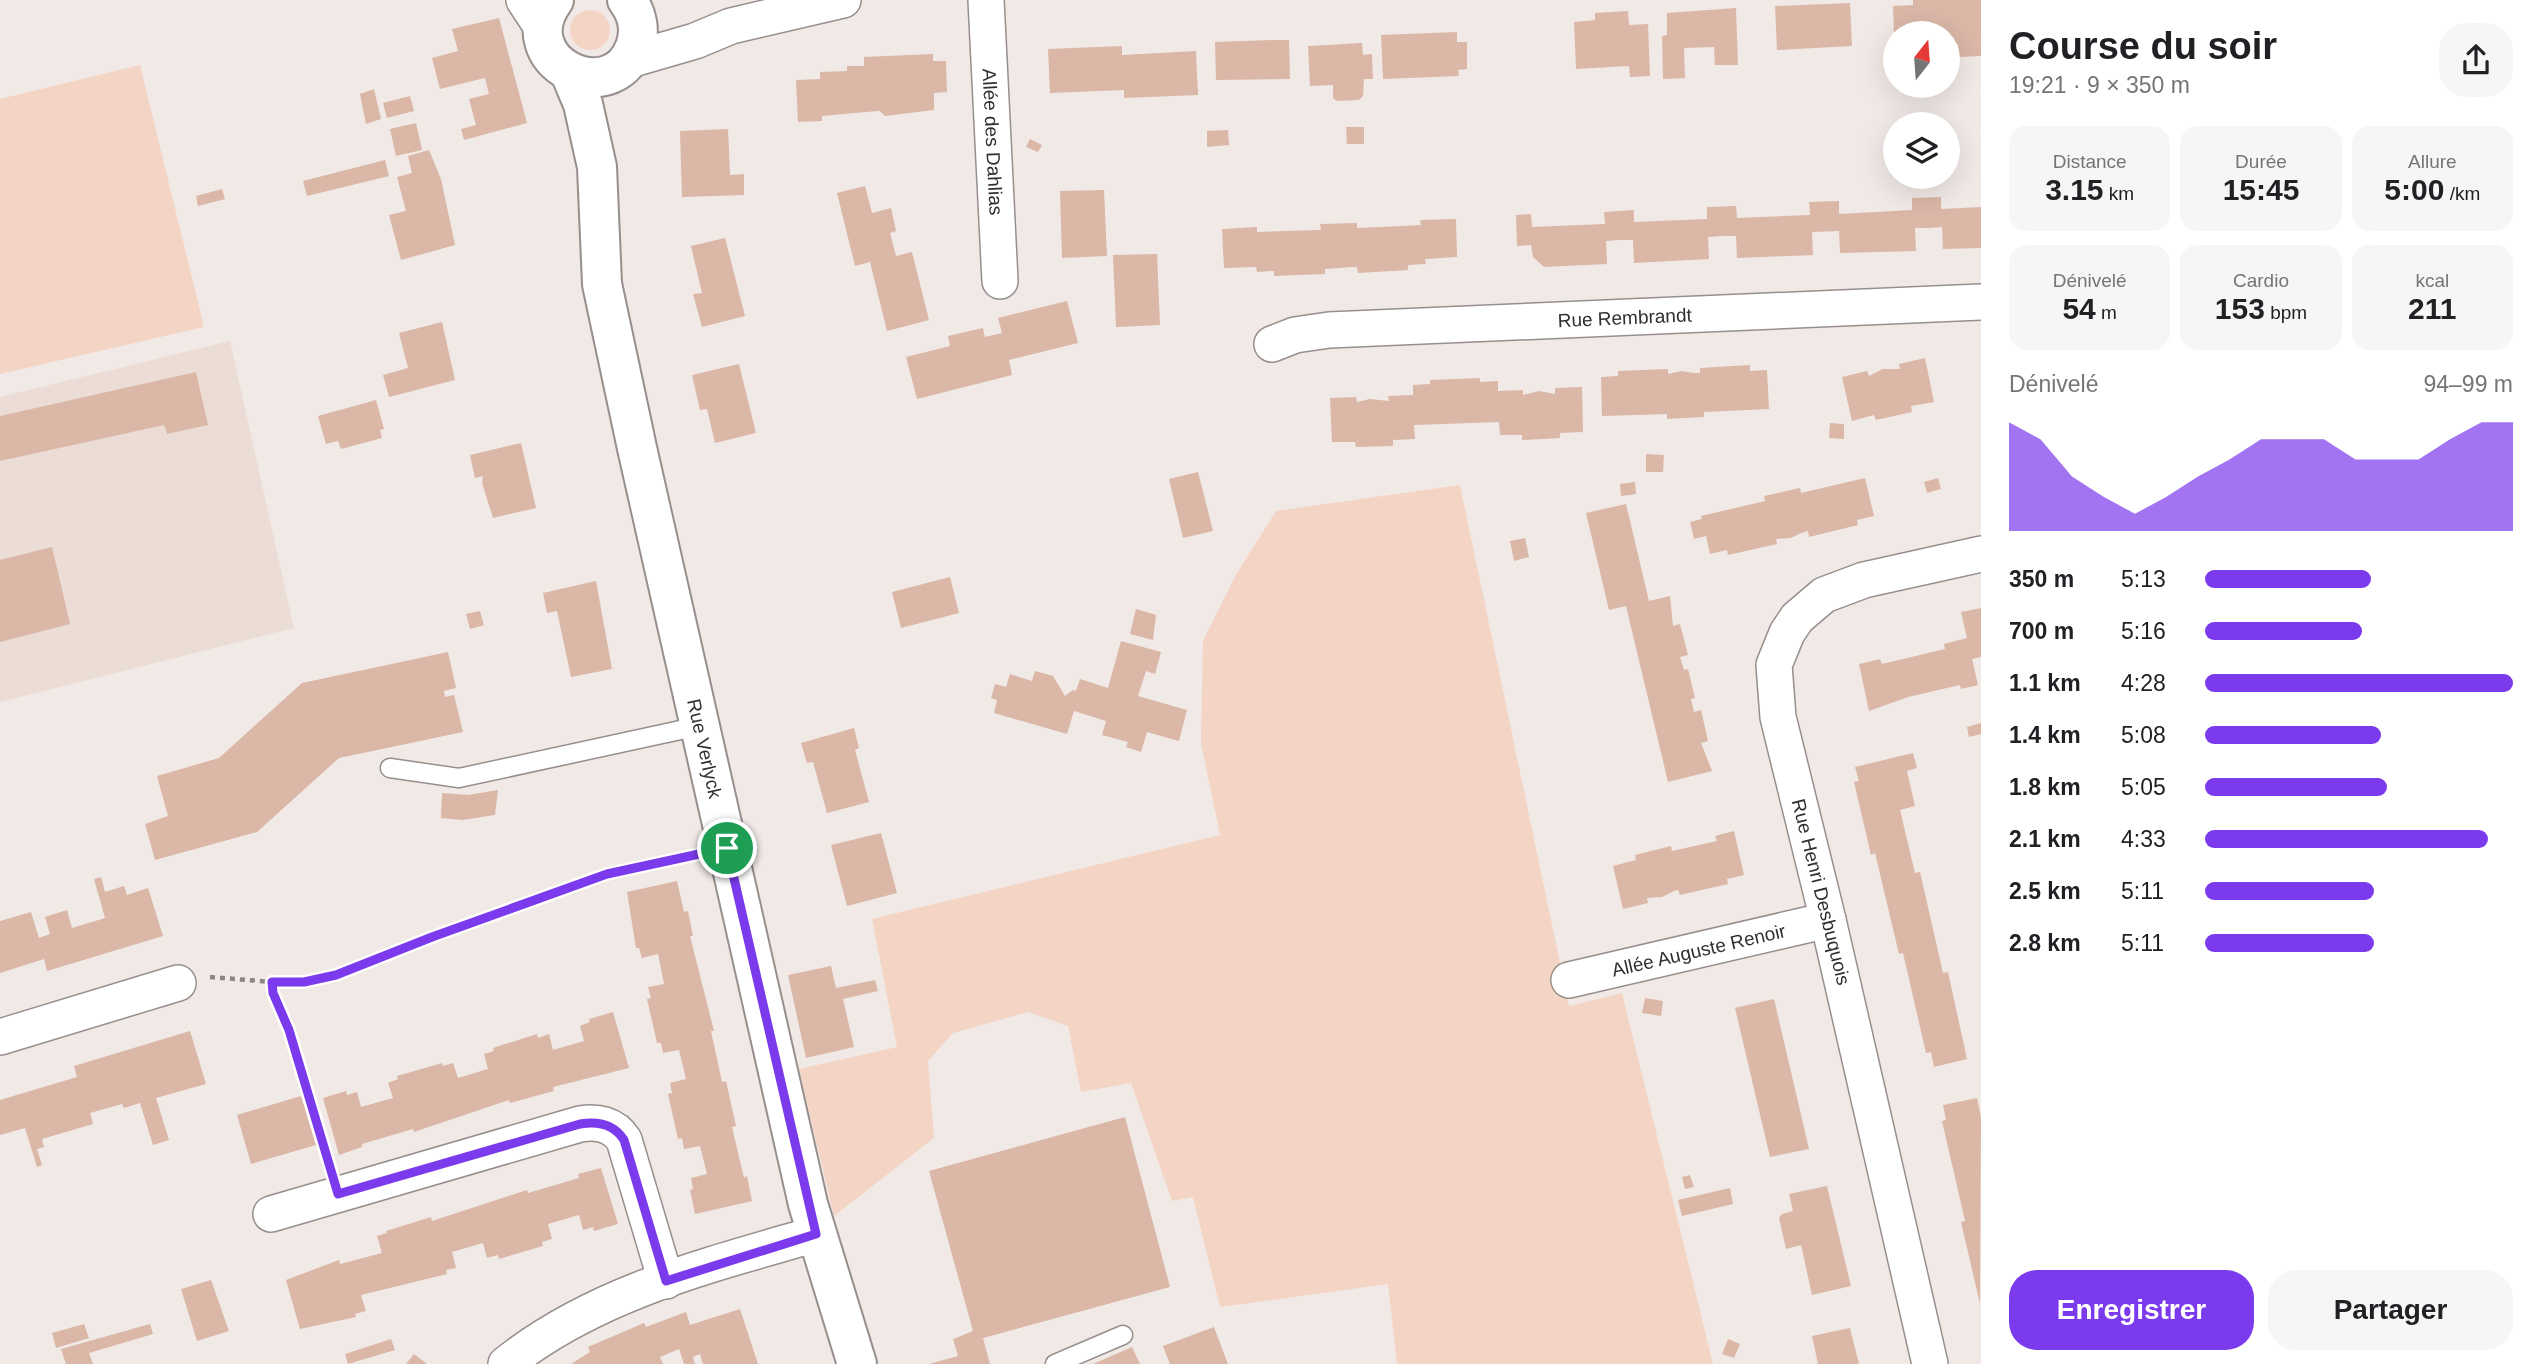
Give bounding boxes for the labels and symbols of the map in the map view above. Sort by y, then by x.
north arrow [1883,21,1960,98]
street label: Allée des Dahlias [979,68,1007,216]
street label: Rue Rembrandt [1557,304,1693,331]
street label: Rue Verlyck [684,697,727,801]
street label: Rue Henri Desbuquois [1788,797,1854,987]
pin [697,818,757,878]
street label: Allée Auguste Renoir [1610,920,1788,980]

